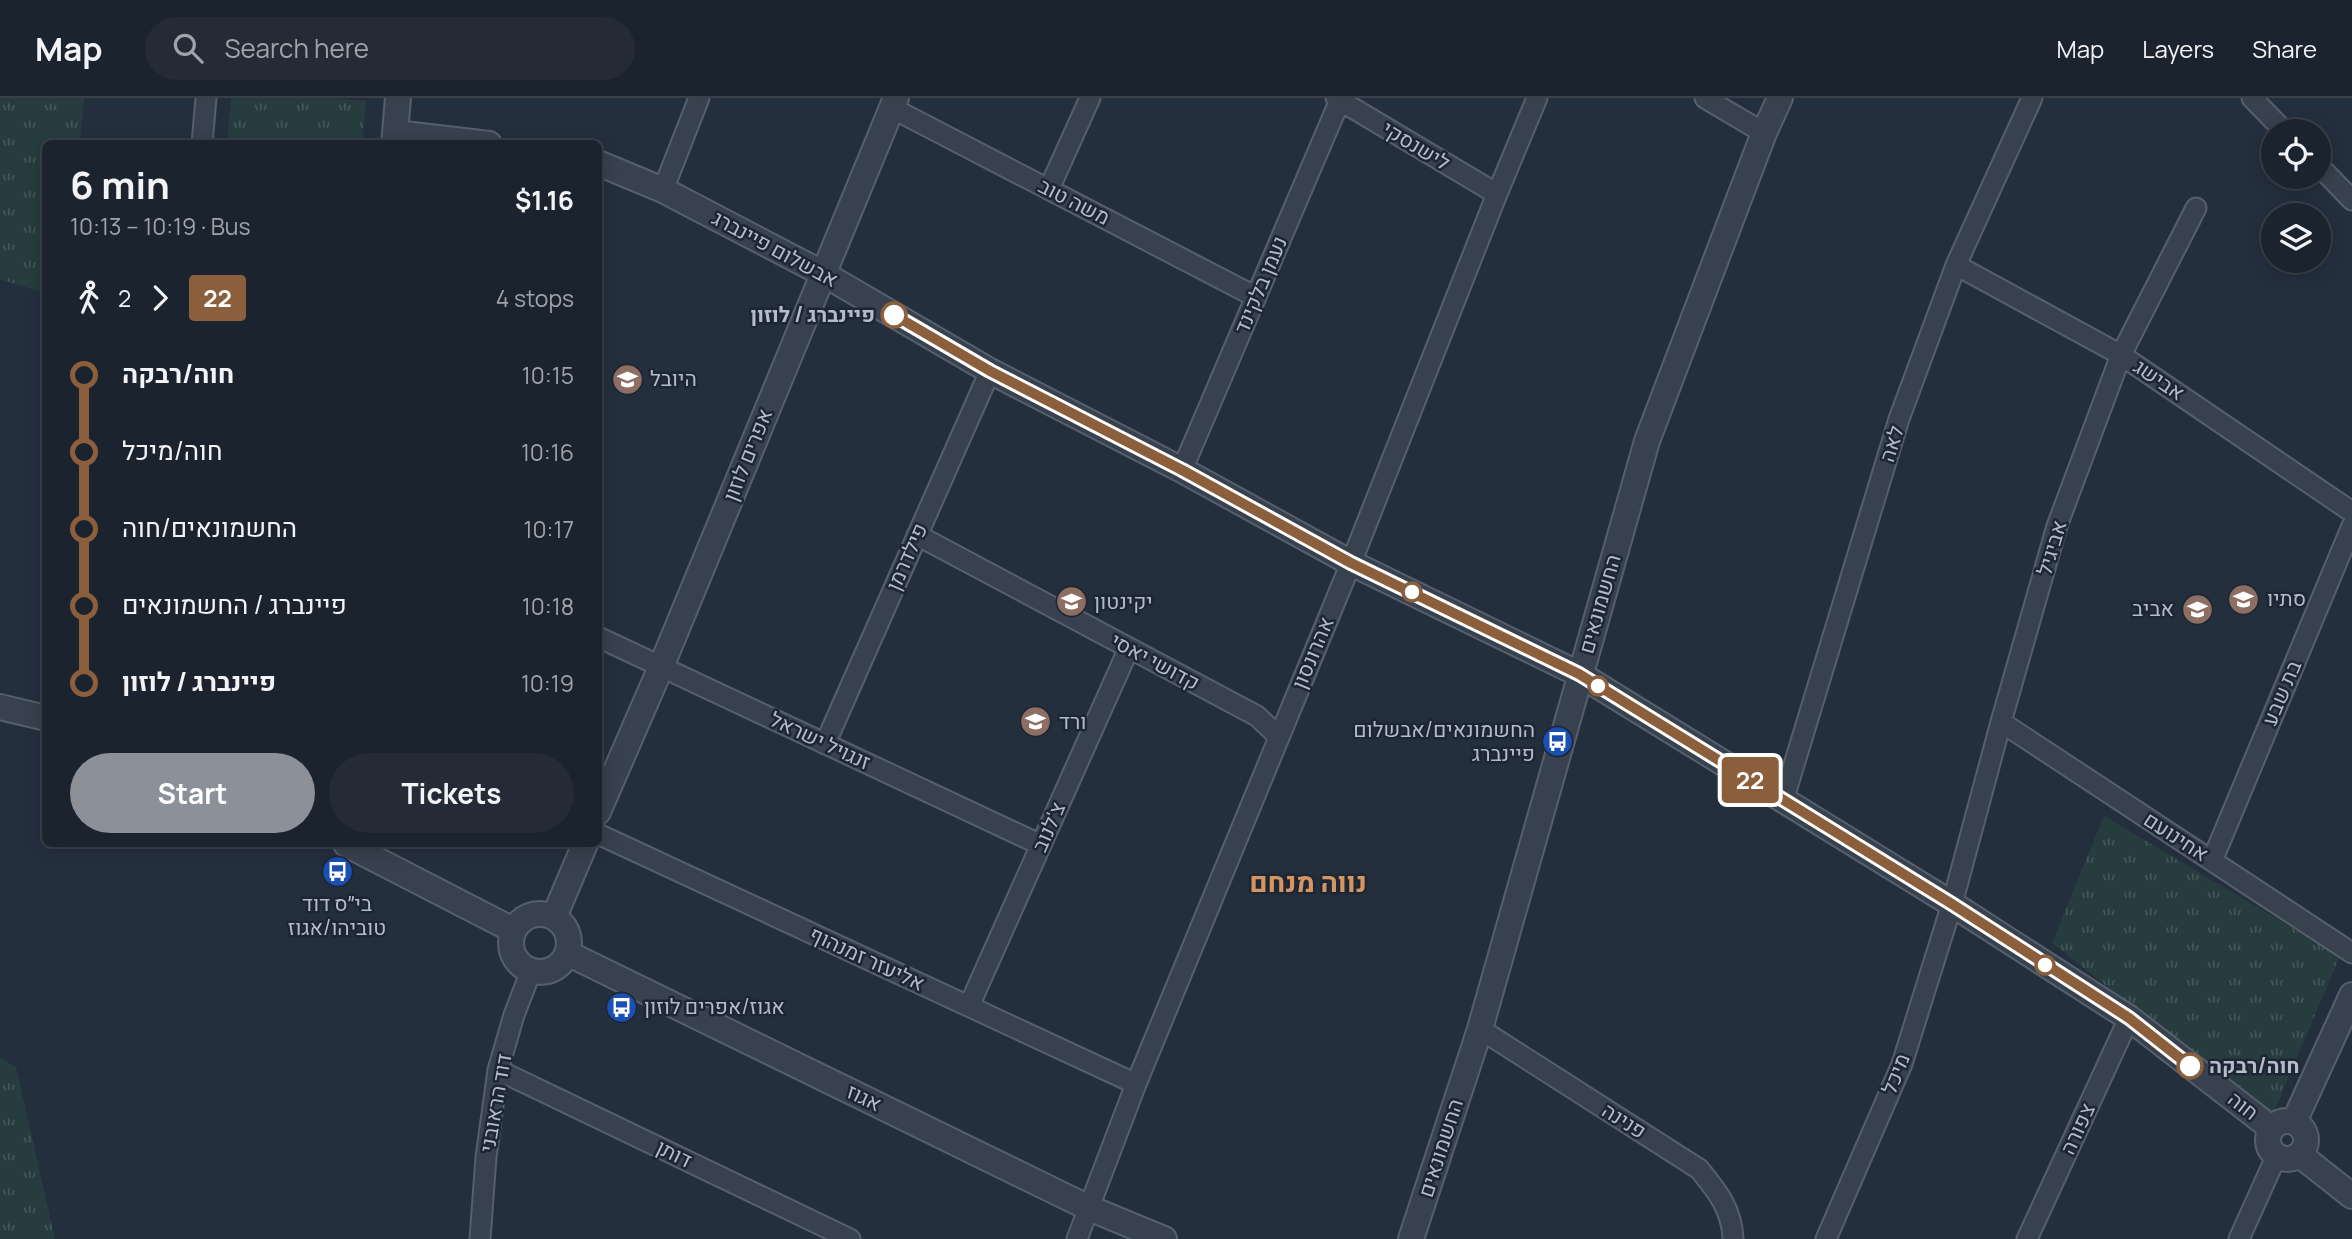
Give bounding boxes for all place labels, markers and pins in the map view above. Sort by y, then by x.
place label: פיינברג / לוזון [751,300,875,328]
marker: פיינברג / לוזון [881,302,907,328]
school or university icon: היובל [610,362,644,396]
place label: היובל [650,364,697,392]
unlabelled marker [1402,582,1422,602]
school or university icon: סתיו [2227,582,2261,616]
place label: סתיו [2267,584,2306,612]
school or university icon: יקינטון [1054,585,1088,619]
place label: יקינטון [1094,587,1153,615]
school or university icon: אביב [2180,592,2214,626]
place label: אביב [2132,594,2174,622]
unlabelled marker [1588,676,1608,696]
school or university icon: ורד [1019,705,1053,739]
place label: ורד [1059,707,1086,735]
place label: החשמונאים/אבשלום פיינברג [1353,715,1535,767]
bus stop icon: החשמונאים/אבשלום פיינברג [1541,725,1575,759]
bus stop icon: בי״ס דוד טוביהו/אגוז [320,855,354,889]
place label: בי״ס דוד טוביהו/אגוז [288,889,386,941]
unlabelled marker [2035,955,2055,975]
bus stop icon: אגוז/אפרים לוזון [604,990,638,1024]
place label: אגוז/אפרים לוזון [644,992,785,1020]
place label: חוה/רבקה [2209,1051,2300,1079]
marker: חוה/רבקה [2177,1053,2203,1079]

